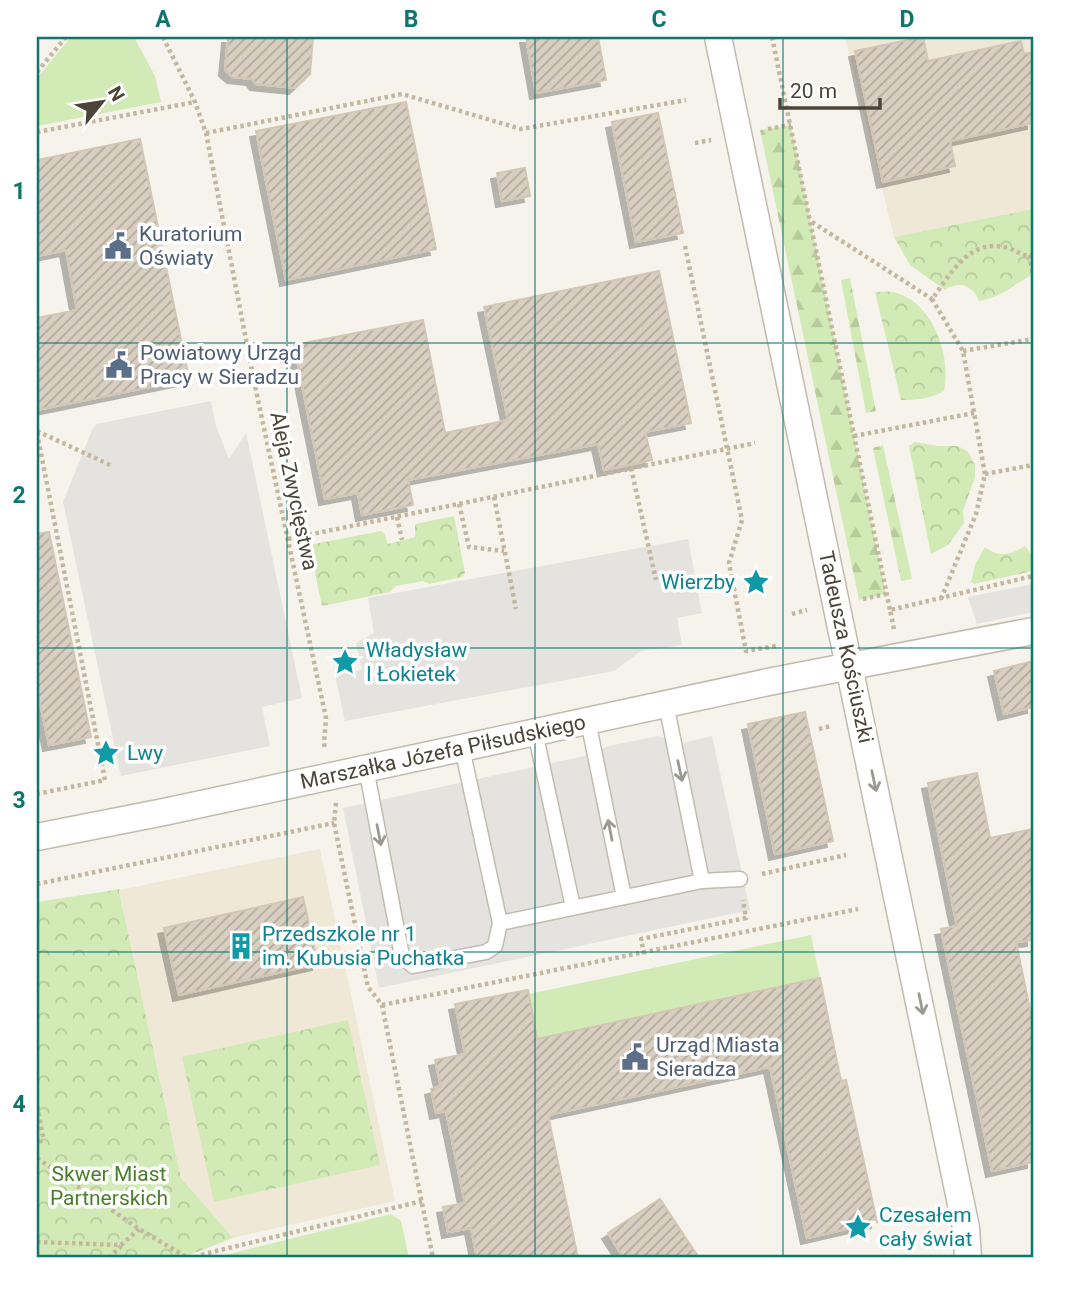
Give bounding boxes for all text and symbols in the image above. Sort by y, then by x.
text: A [155,6,171,33]
text: B [404,6,418,33]
text: C [651,6,667,33]
text: D [900,6,914,33]
north arrow [66,66,136,136]
scale bar [780,66,879,110]
text: 20 m [790,79,837,103]
text: N [103,82,130,105]
text: 1 [12,178,26,205]
place label: Kuratorium Oświaty [139,222,243,270]
public building icon: Kuratorium Oświaty [103,231,133,261]
place label: Powiatowy Urząd Pracy w Sieradzu [140,341,301,389]
public building icon: Powiatowy Urząd Pracy w Sieradzu [104,350,134,380]
street label: Aleja Zwycięstwa [265,409,323,573]
text: 2 [12,482,26,509]
street label: Tadeusza Kościuszki [814,549,878,745]
place icon: Wierzby [741,567,771,597]
place label: Wierzby [661,570,735,594]
place label: Władysław I Łokietek [366,638,467,686]
place icon: Władysław I Łokietek [330,647,360,677]
street label: Marszałka Józefa Piłsudskiego [298,710,588,794]
place icon: Lwy [91,738,121,768]
place label: Lwy [127,741,163,765]
one-way arrow [673,759,687,782]
one-way arrow [867,769,881,792]
text: 3 [12,787,26,814]
one-way arrow [603,819,617,842]
one-way arrow [373,823,386,846]
place label: Przedszkole nr 1 im. Kubusia Puchatka [262,922,464,970]
building icon: Przedszkole nr 1 im. Kubusia Puchatka [226,931,256,961]
one-way arrow [914,992,928,1015]
place label: Urząd Miasta Sieradza [656,1033,780,1081]
public building icon: Urząd Miasta Sieradza [620,1042,650,1072]
text: 4 [12,1091,26,1118]
park label: Skwer Miast Partnerskich [50,1162,168,1210]
place label: Czesałem cały świat [879,1203,972,1251]
place icon: Czesałem cały świat [843,1212,873,1242]

